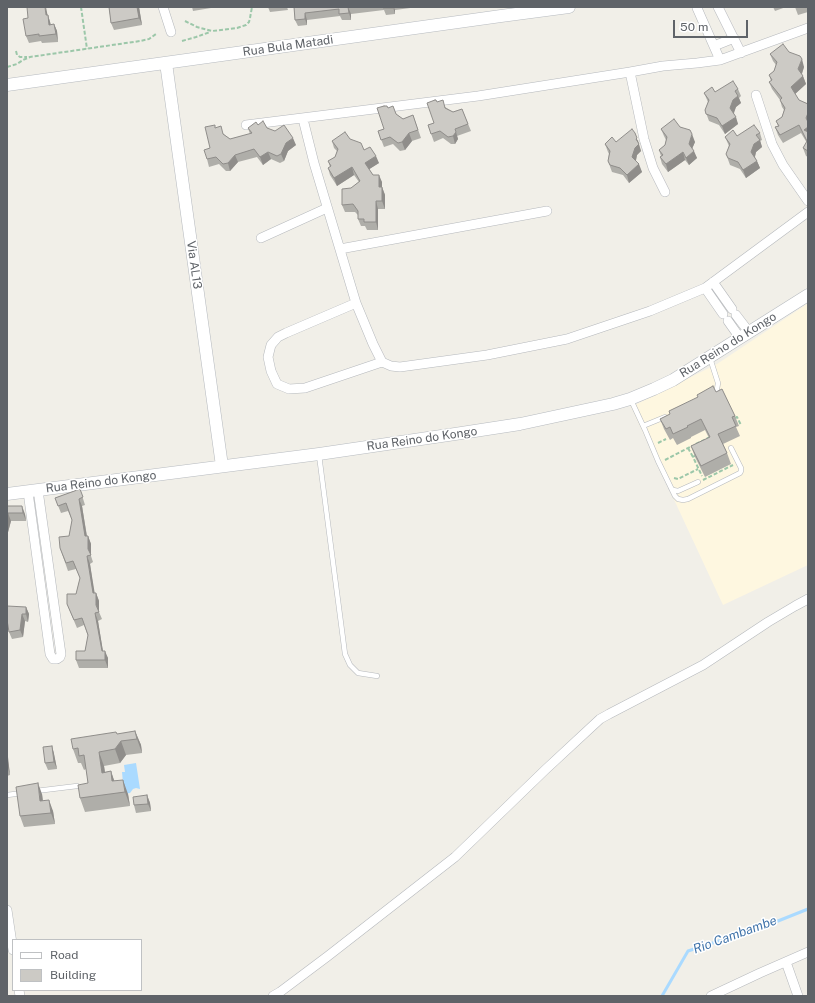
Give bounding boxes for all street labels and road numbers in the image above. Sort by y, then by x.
street label: Rua Bula Matadi [242,33,334,59]
street label: Via AL13 [183,240,205,290]
street label: Rua Reino do Kongo [677,309,779,381]
street label: Rua Reino do Kongo [366,424,478,454]
street label: Rua Reino do Kongo [45,468,157,496]

